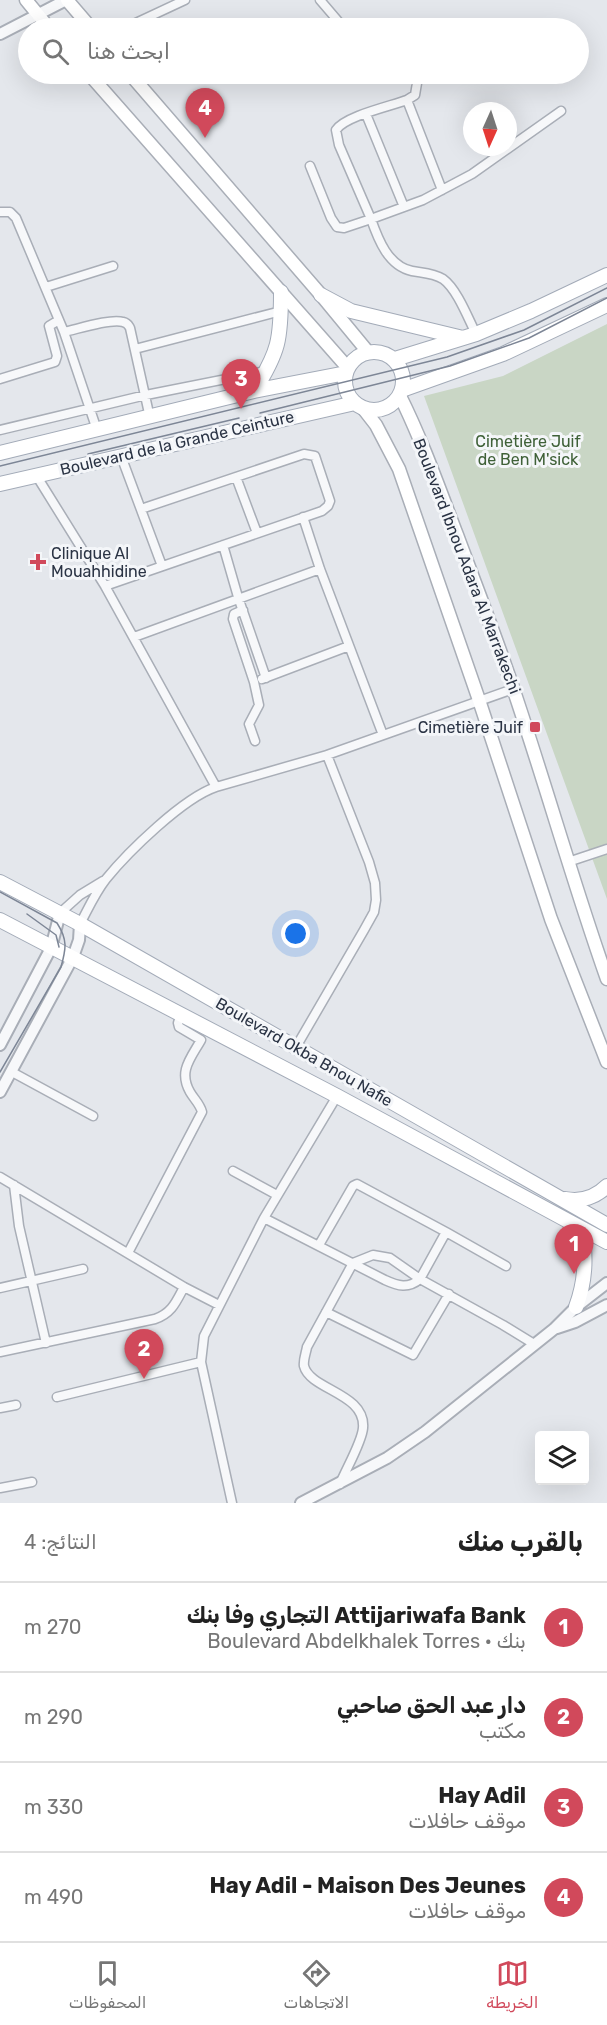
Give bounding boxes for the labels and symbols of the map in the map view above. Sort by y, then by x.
pin: 4 [186,88,224,138]
north arrow [463,102,517,156]
pin: 3 [222,360,260,409]
street label: Boulevard de la Grande Ceinture [58,407,296,479]
park label: Cimetière Juif de Ben M'sick [475,432,581,469]
street label: Boulevard Ibnou Adara Al Marrakechi [409,436,525,696]
place label: Clinique Al Mouahhidine [51,544,147,581]
marker: Clinique Al Mouahhidine [29,553,47,571]
place label: Cimetière Juif [418,718,524,737]
marker: Cimetière Juif [528,720,542,734]
your location [281,919,310,948]
street label: Boulevard Okba Bnou Nafie [212,994,396,1110]
pin: 1 [554,1224,594,1274]
pin: 2 [124,1330,164,1379]

